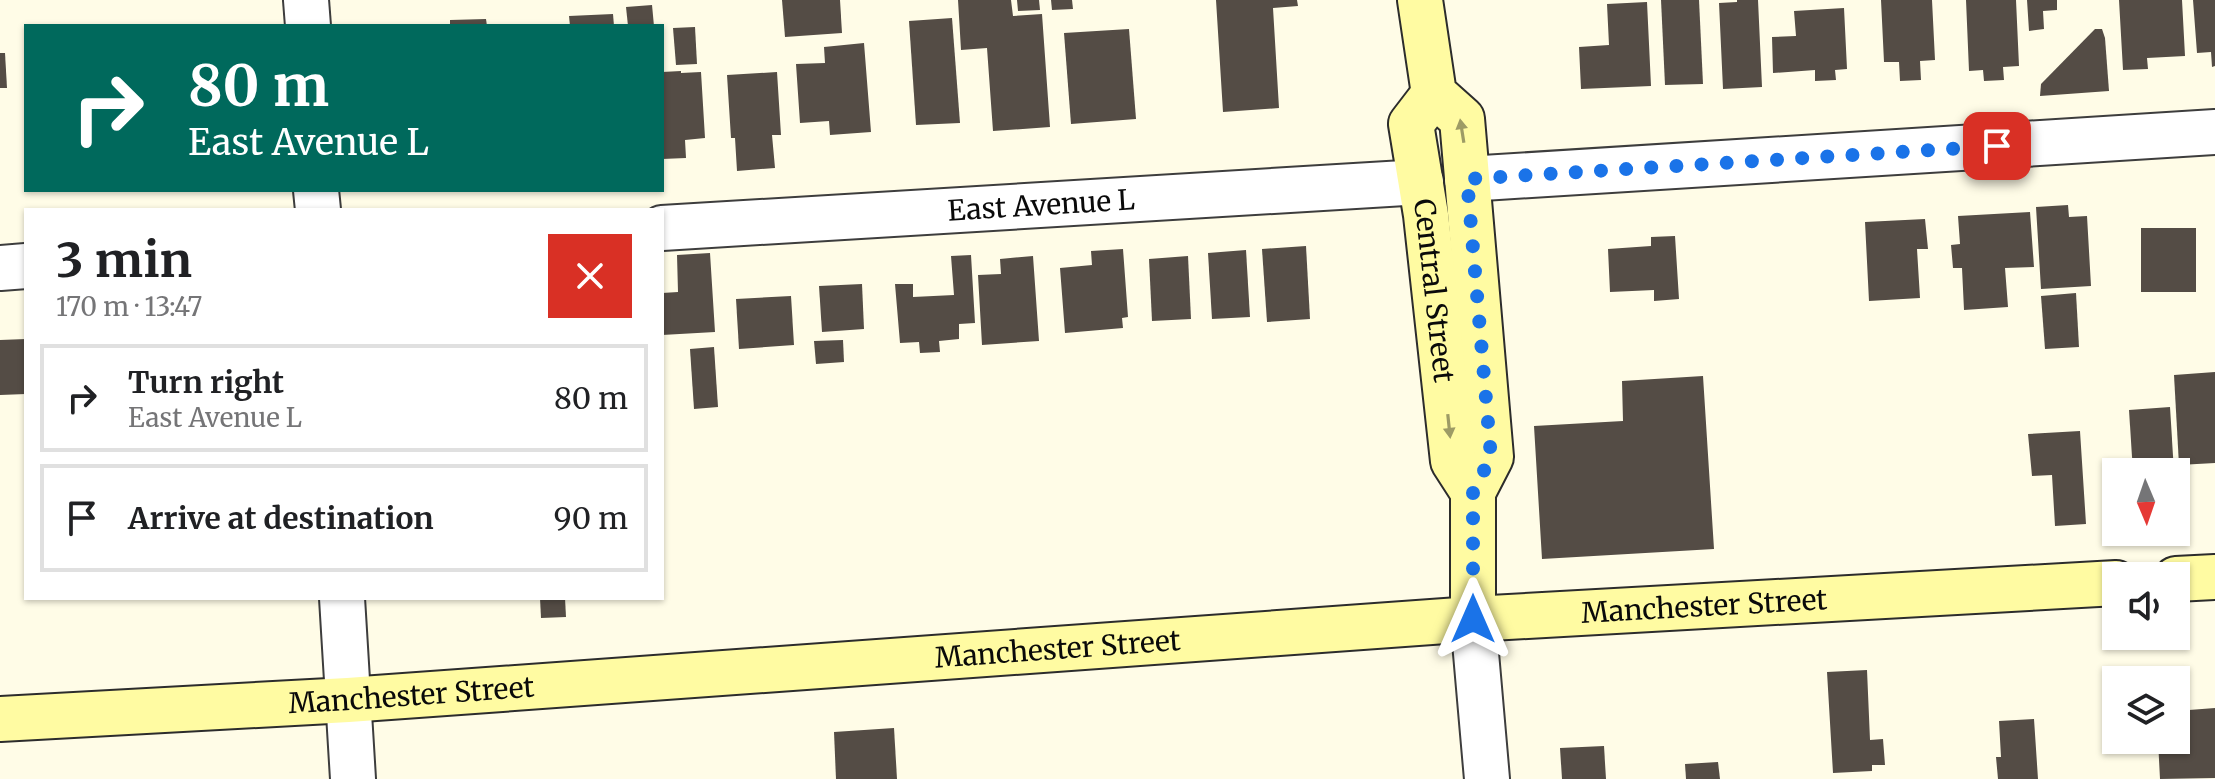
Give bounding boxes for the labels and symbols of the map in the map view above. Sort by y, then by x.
pin [1963,112,2031,180]
one-way arrow [1455,119,1468,144]
street label: East Avenue L [947,181,1136,229]
street label: Central Street [1406,196,1462,384]
one-way arrow [1443,414,1456,439]
north arrow [2102,458,2190,546]
position arrow [1431,577,1515,661]
street label: Manchester Street [1580,581,1828,631]
street label: Manchester Street [933,622,1182,676]
street label: Manchester Street [287,669,536,721]

